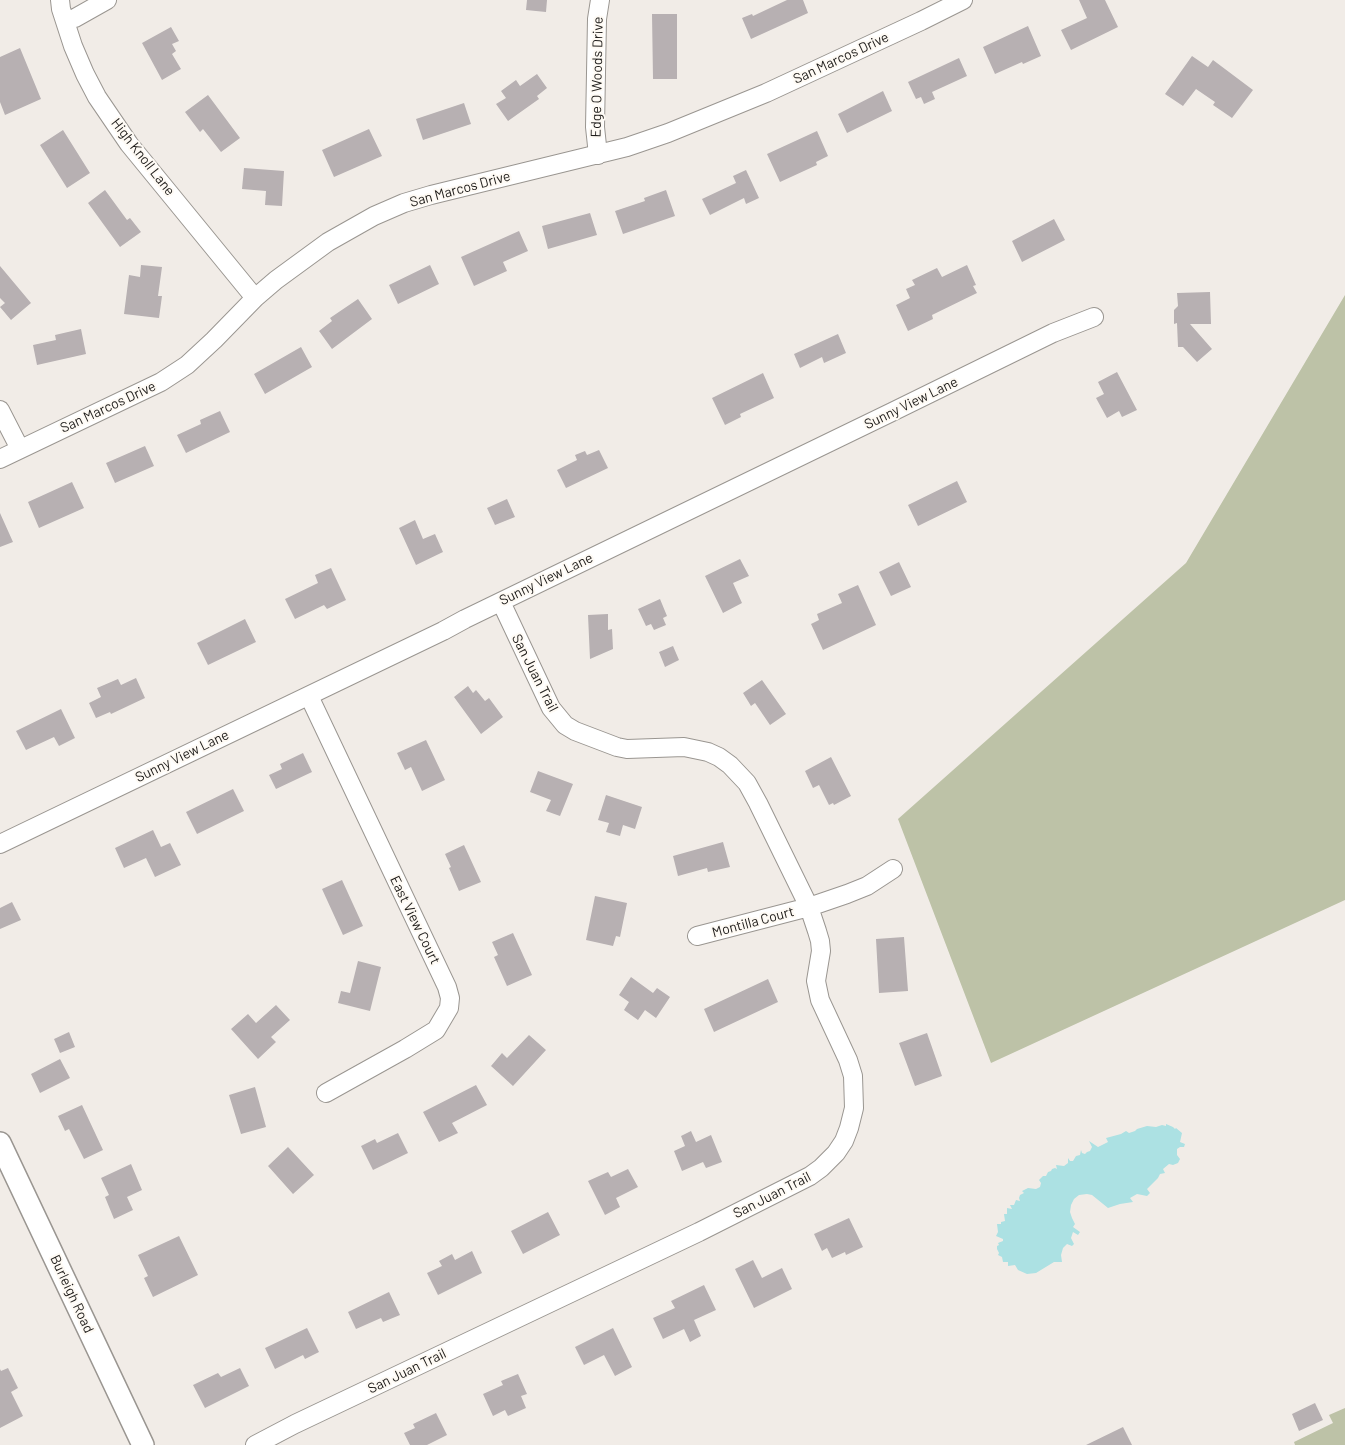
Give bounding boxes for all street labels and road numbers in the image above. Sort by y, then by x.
street label: Edge O Woods Drive [588,17,606,137]
street label: San Marcos Drive [791,29,891,87]
street label: High Knoll Lane [108,115,178,199]
street label: San Marcos Drive [408,168,512,210]
street label: Sunny View Lane [862,373,960,433]
street label: San Marcos Drive [58,378,158,436]
street label: Sunny View Lane [497,549,595,609]
street label: San Juan Trail [508,631,562,715]
street label: Sunny View Lane [133,726,231,786]
street label: East View Court [386,873,444,967]
street label: Montilla Court [710,903,796,941]
street label: San Juan Trail [730,1168,814,1222]
street label: Burleigh Road [47,1252,97,1336]
street label: San Juan Trail [365,1345,449,1397]

